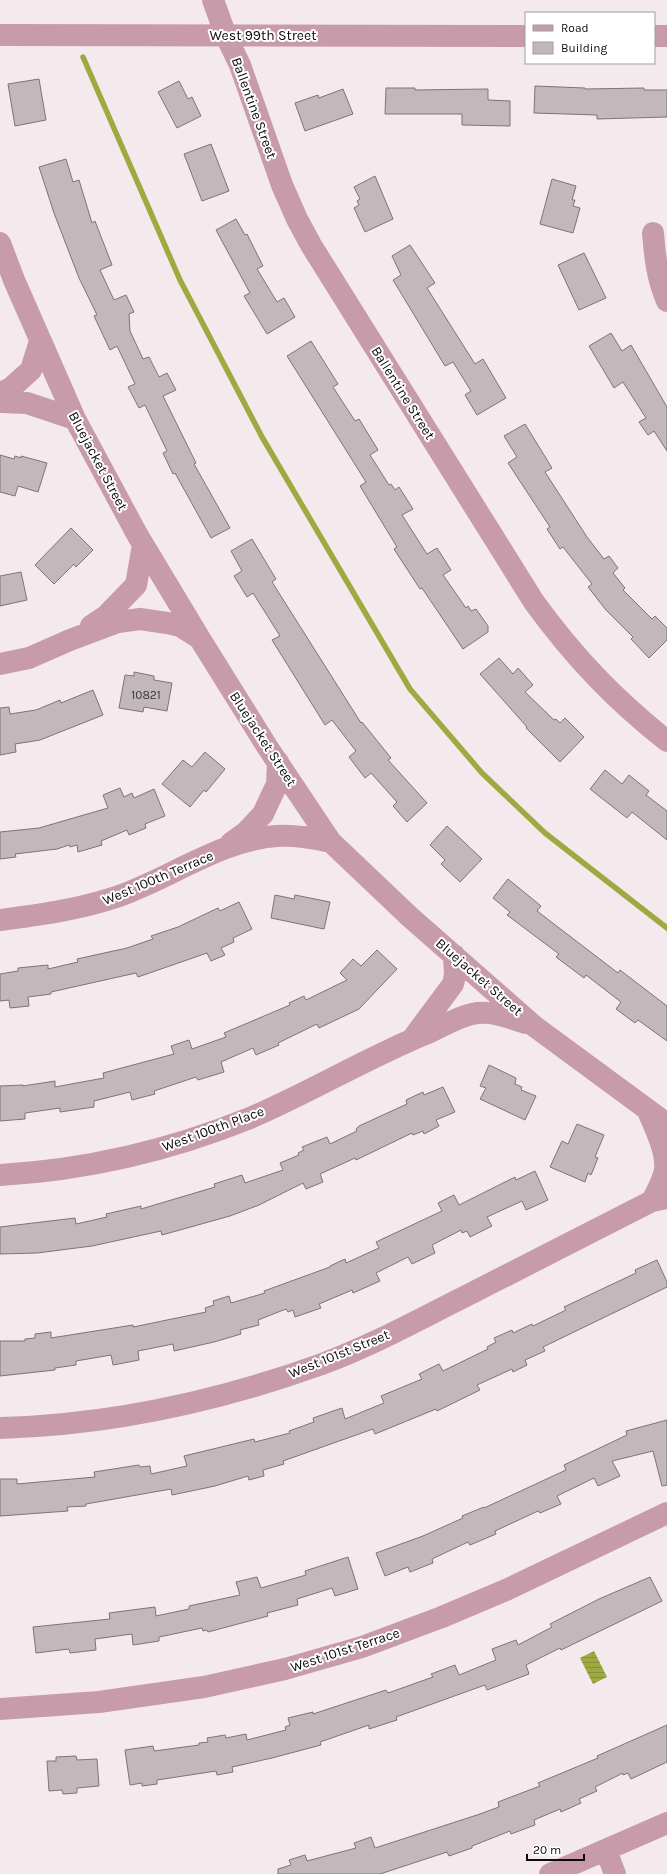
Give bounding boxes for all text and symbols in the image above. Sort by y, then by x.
legend [525,12,655,64]
text: Road [561,21,589,35]
street label: West 99th Street [210,27,316,44]
text: Building [561,41,608,55]
street label: Ballentine Street [228,55,280,161]
street label: Ballentine Street [368,343,438,443]
street label: Bluejacket Street [65,409,131,513]
house number: 10821 [131,688,161,702]
street label: Bluejacket Street [226,688,300,790]
street label: West 100th Terrace [100,847,216,909]
street label: Bluejacket Street [432,935,526,1019]
street label: West 100th Place [160,1103,266,1155]
street label: West 101st Street [286,1326,392,1382]
street label: West 101st Terrace [288,1624,402,1676]
scale bar [527,1836,584,1862]
text: 20 m [533,1843,561,1857]

